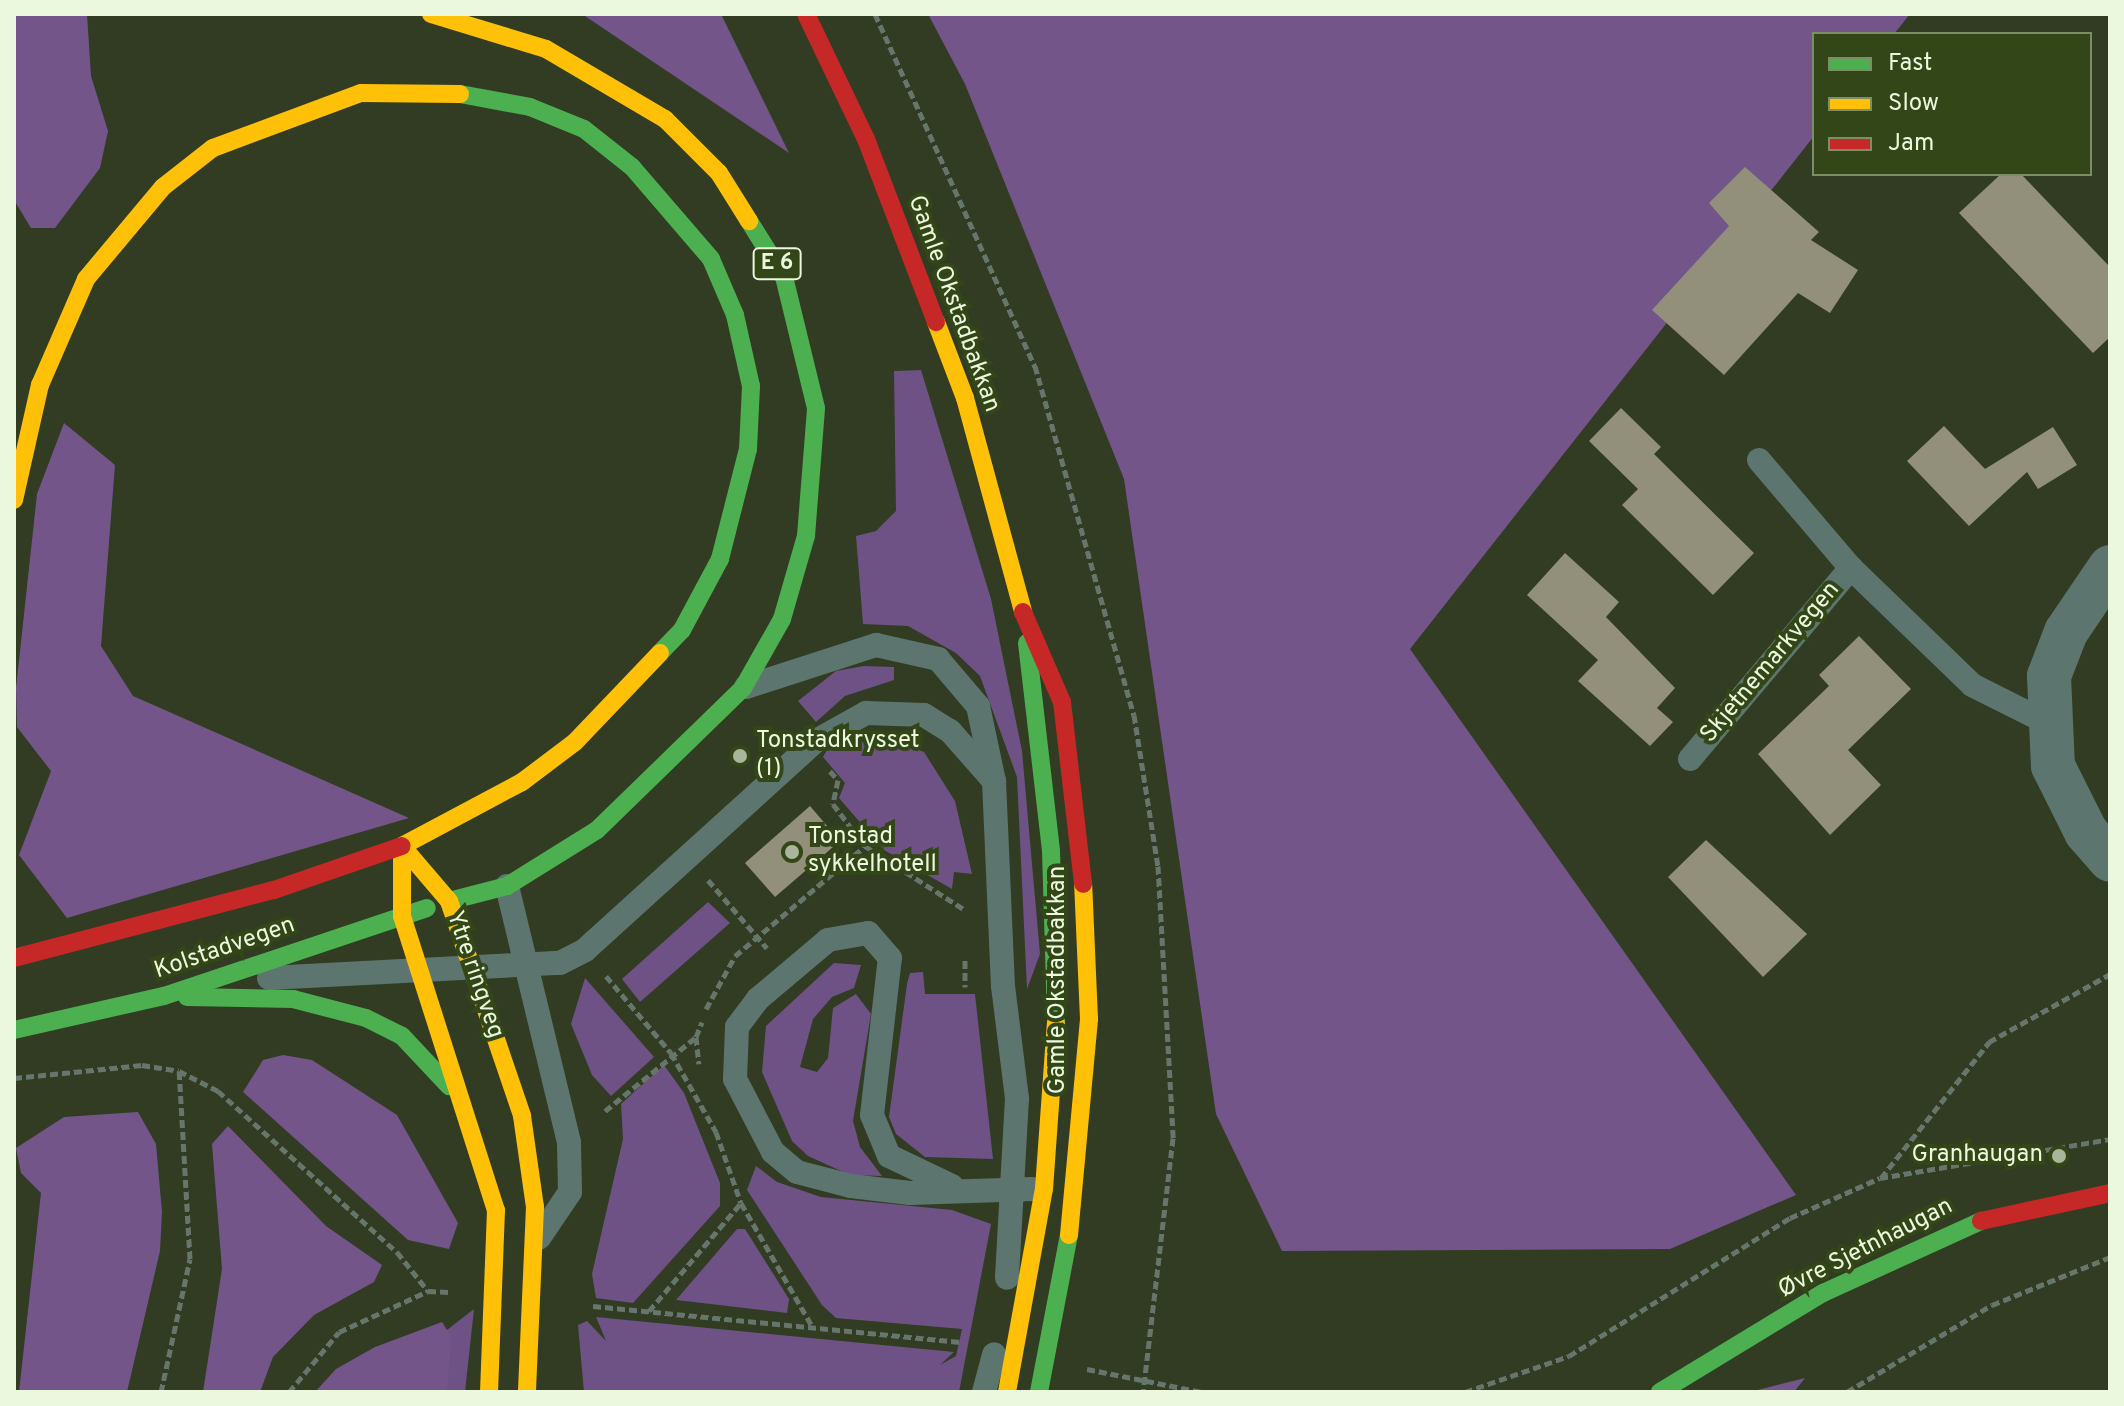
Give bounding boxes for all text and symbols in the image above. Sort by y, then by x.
legend [1812,32,2092,176]
text: Fast [1888,49,1932,79]
text: Slow [1888,89,1939,119]
text: Jam [1888,129,1934,159]
street label: Gamle Okstadbakkan [900,192,1006,416]
road number: E 6 [751,246,803,282]
street label: Skjetnemarkvegen [1695,577,1847,749]
place label: Tonstadkrysset (1) [756,728,920,784]
marker: Tonstadkrysset (1) [731,747,749,765]
place label: Tonstad sykkelhotell [808,824,937,880]
marker: Tonstad sykkelhotell [783,843,801,861]
street label: Gamle Okstadbakkan [1045,866,1073,1094]
street label: Ytre ringveg [439,908,509,1042]
street label: Kolstadvegen [151,911,299,987]
place label: Granhaugan [1911,1142,2043,1170]
marker: Granhaugan [2050,1147,2068,1165]
street label: Øvre Sjetnhaugan [1774,1193,1958,1305]

